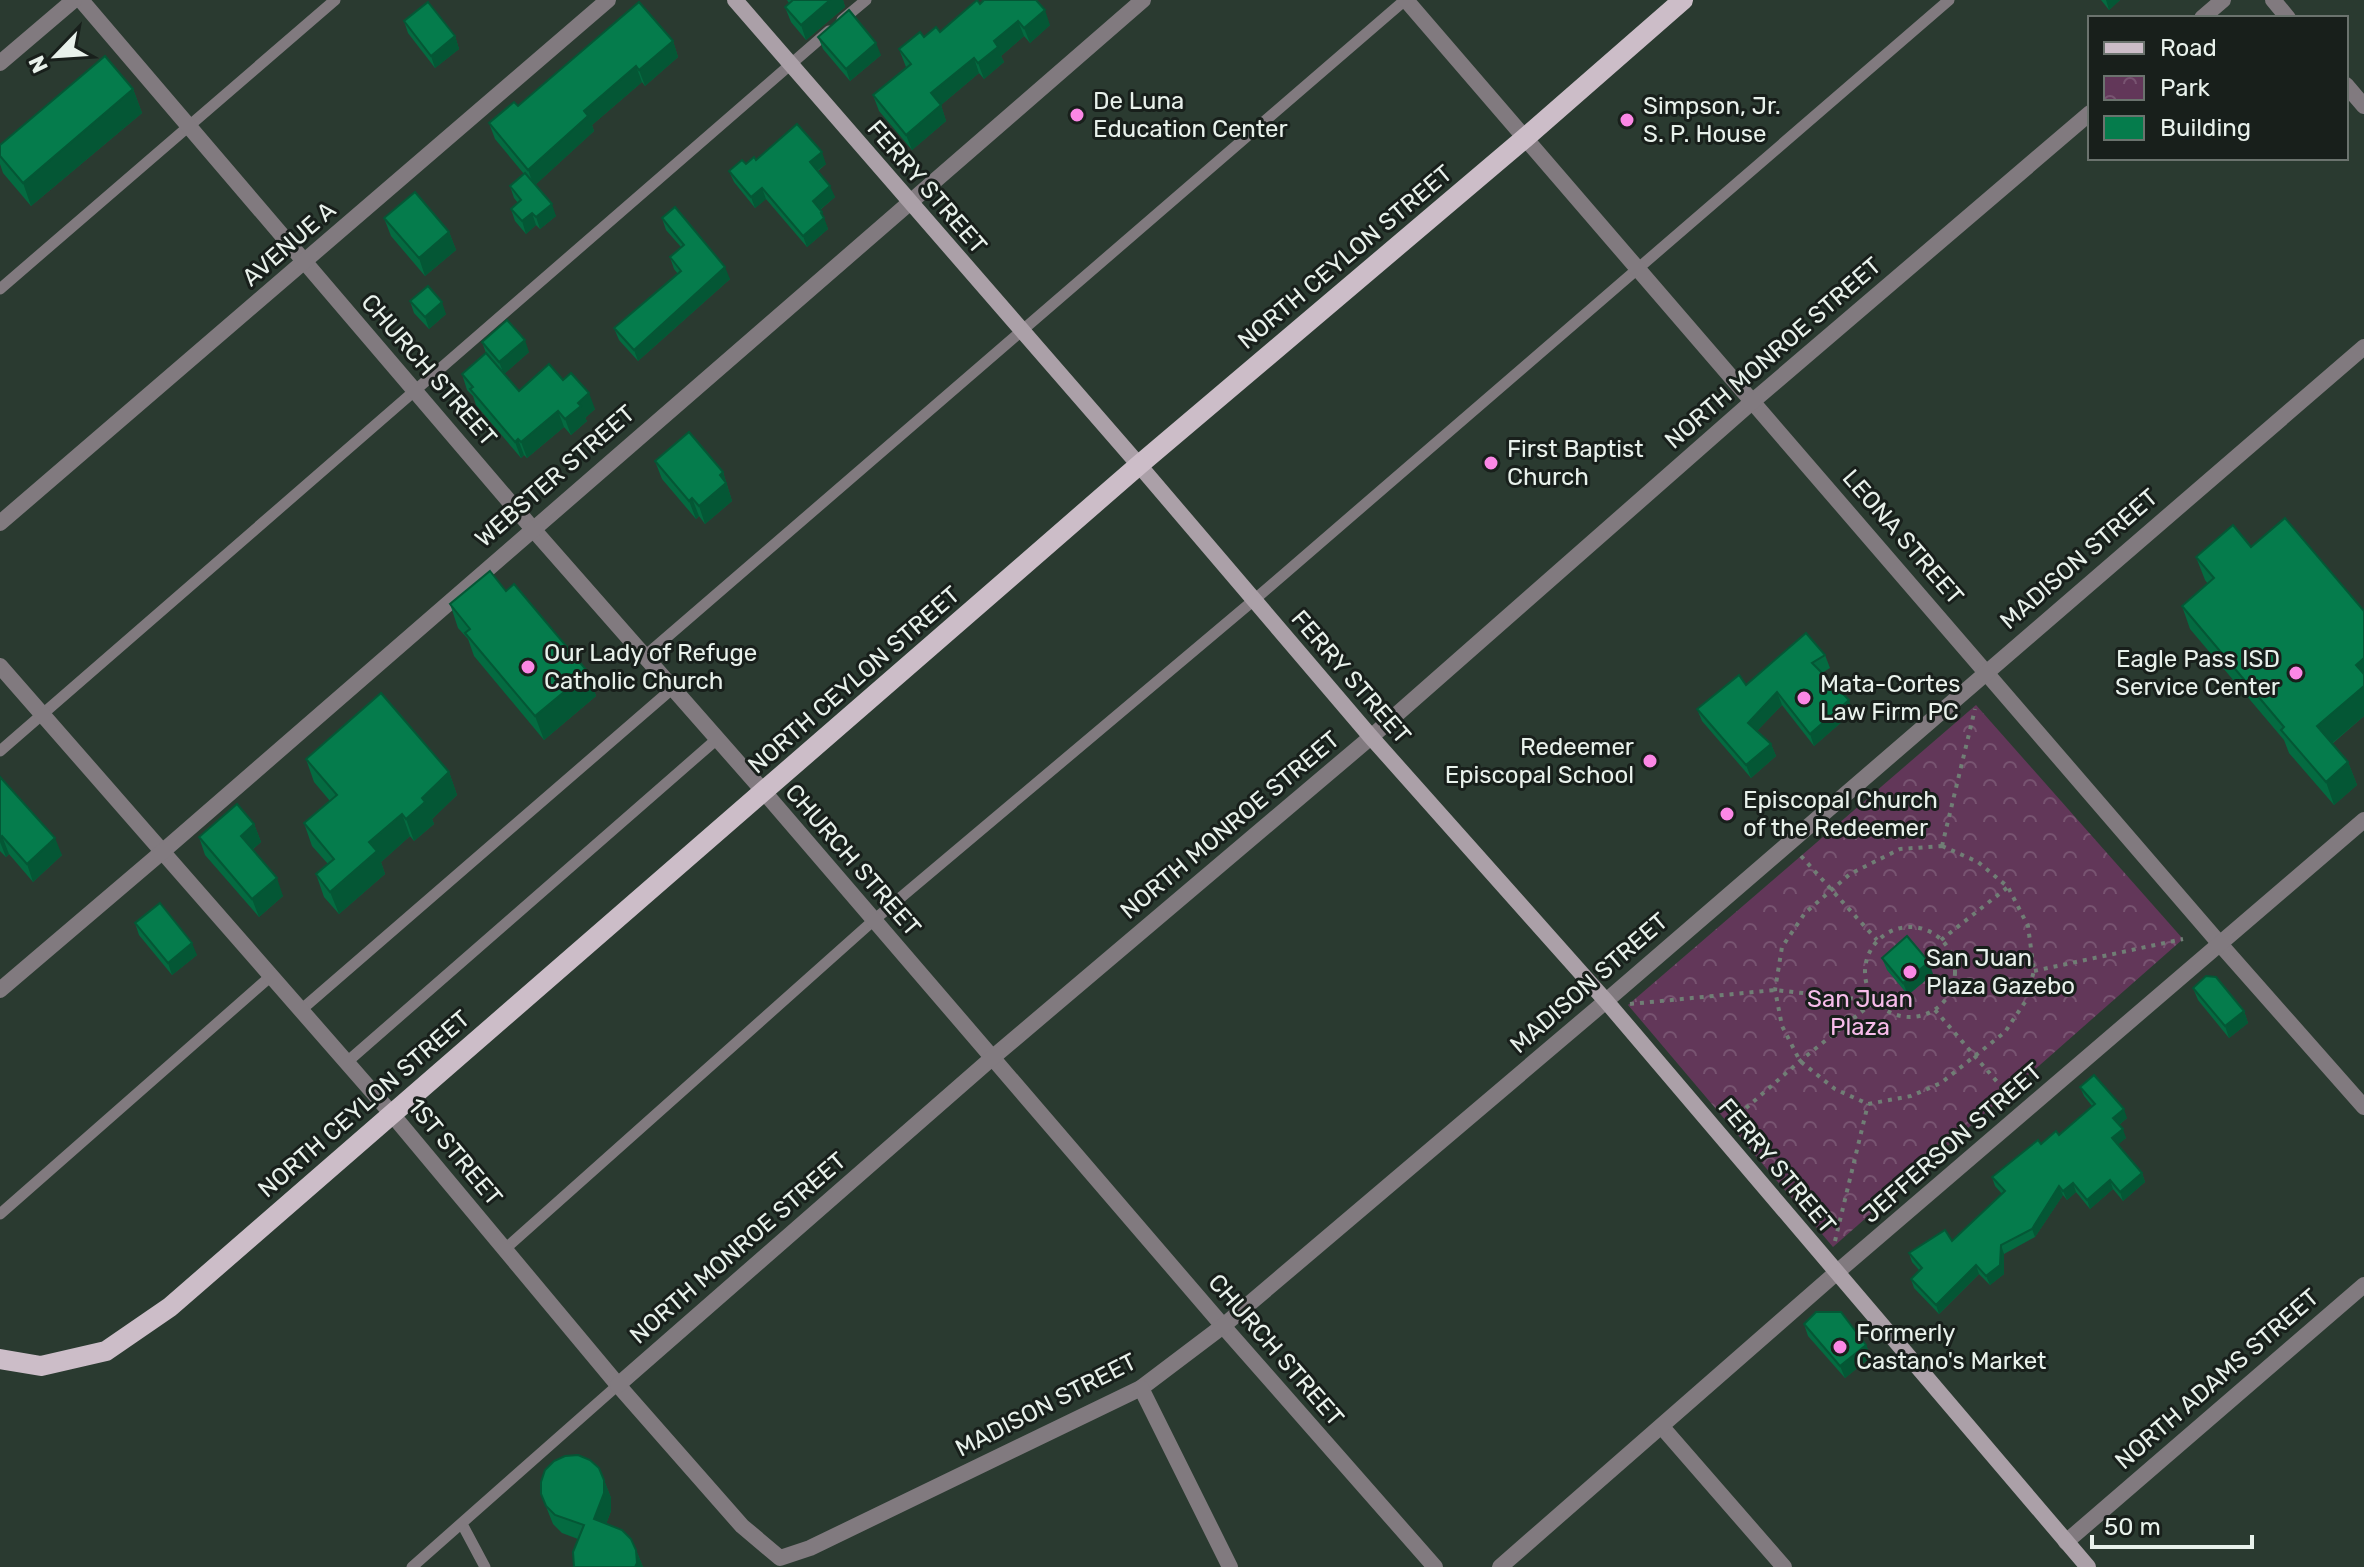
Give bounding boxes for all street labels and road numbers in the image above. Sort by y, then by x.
street label: FERRY STREET [861,115,993,259]
street label: NORTH CEYLON STREET [1232,159,1458,355]
street label: AVENUE A [237,196,341,292]
street label: NORTH MONROE STREET [1659,251,1887,454]
street label: CHURCH STREET [355,288,503,452]
street label: WEBSTER STREET [470,399,640,553]
street label: LEONA STREET [1837,464,1969,610]
street label: MADISON STREET [1995,483,2163,635]
street label: NORTH CEYLON STREET [743,581,965,779]
street label: FERRY STREET [1285,605,1417,749]
street label: NORTH MONROE STREET [1115,725,1345,925]
street label: CHURCH STREET [779,778,927,942]
street label: MADISON STREET [1505,907,1673,1059]
street label: NORTH CEYLON STREET [253,1005,475,1203]
street label: JEFFERSON STREET [1856,1057,2048,1229]
street label: 1ST STREET [402,1093,508,1211]
street label: FERRY STREET [1712,1093,1842,1239]
street label: NORTH MONROE STREET [624,1146,852,1349]
street label: CHURCH STREET [1202,1268,1350,1432]
street label: NORTH ADAMS STREET [2110,1283,2324,1475]
street label: MADISON STREET [951,1347,1141,1463]

